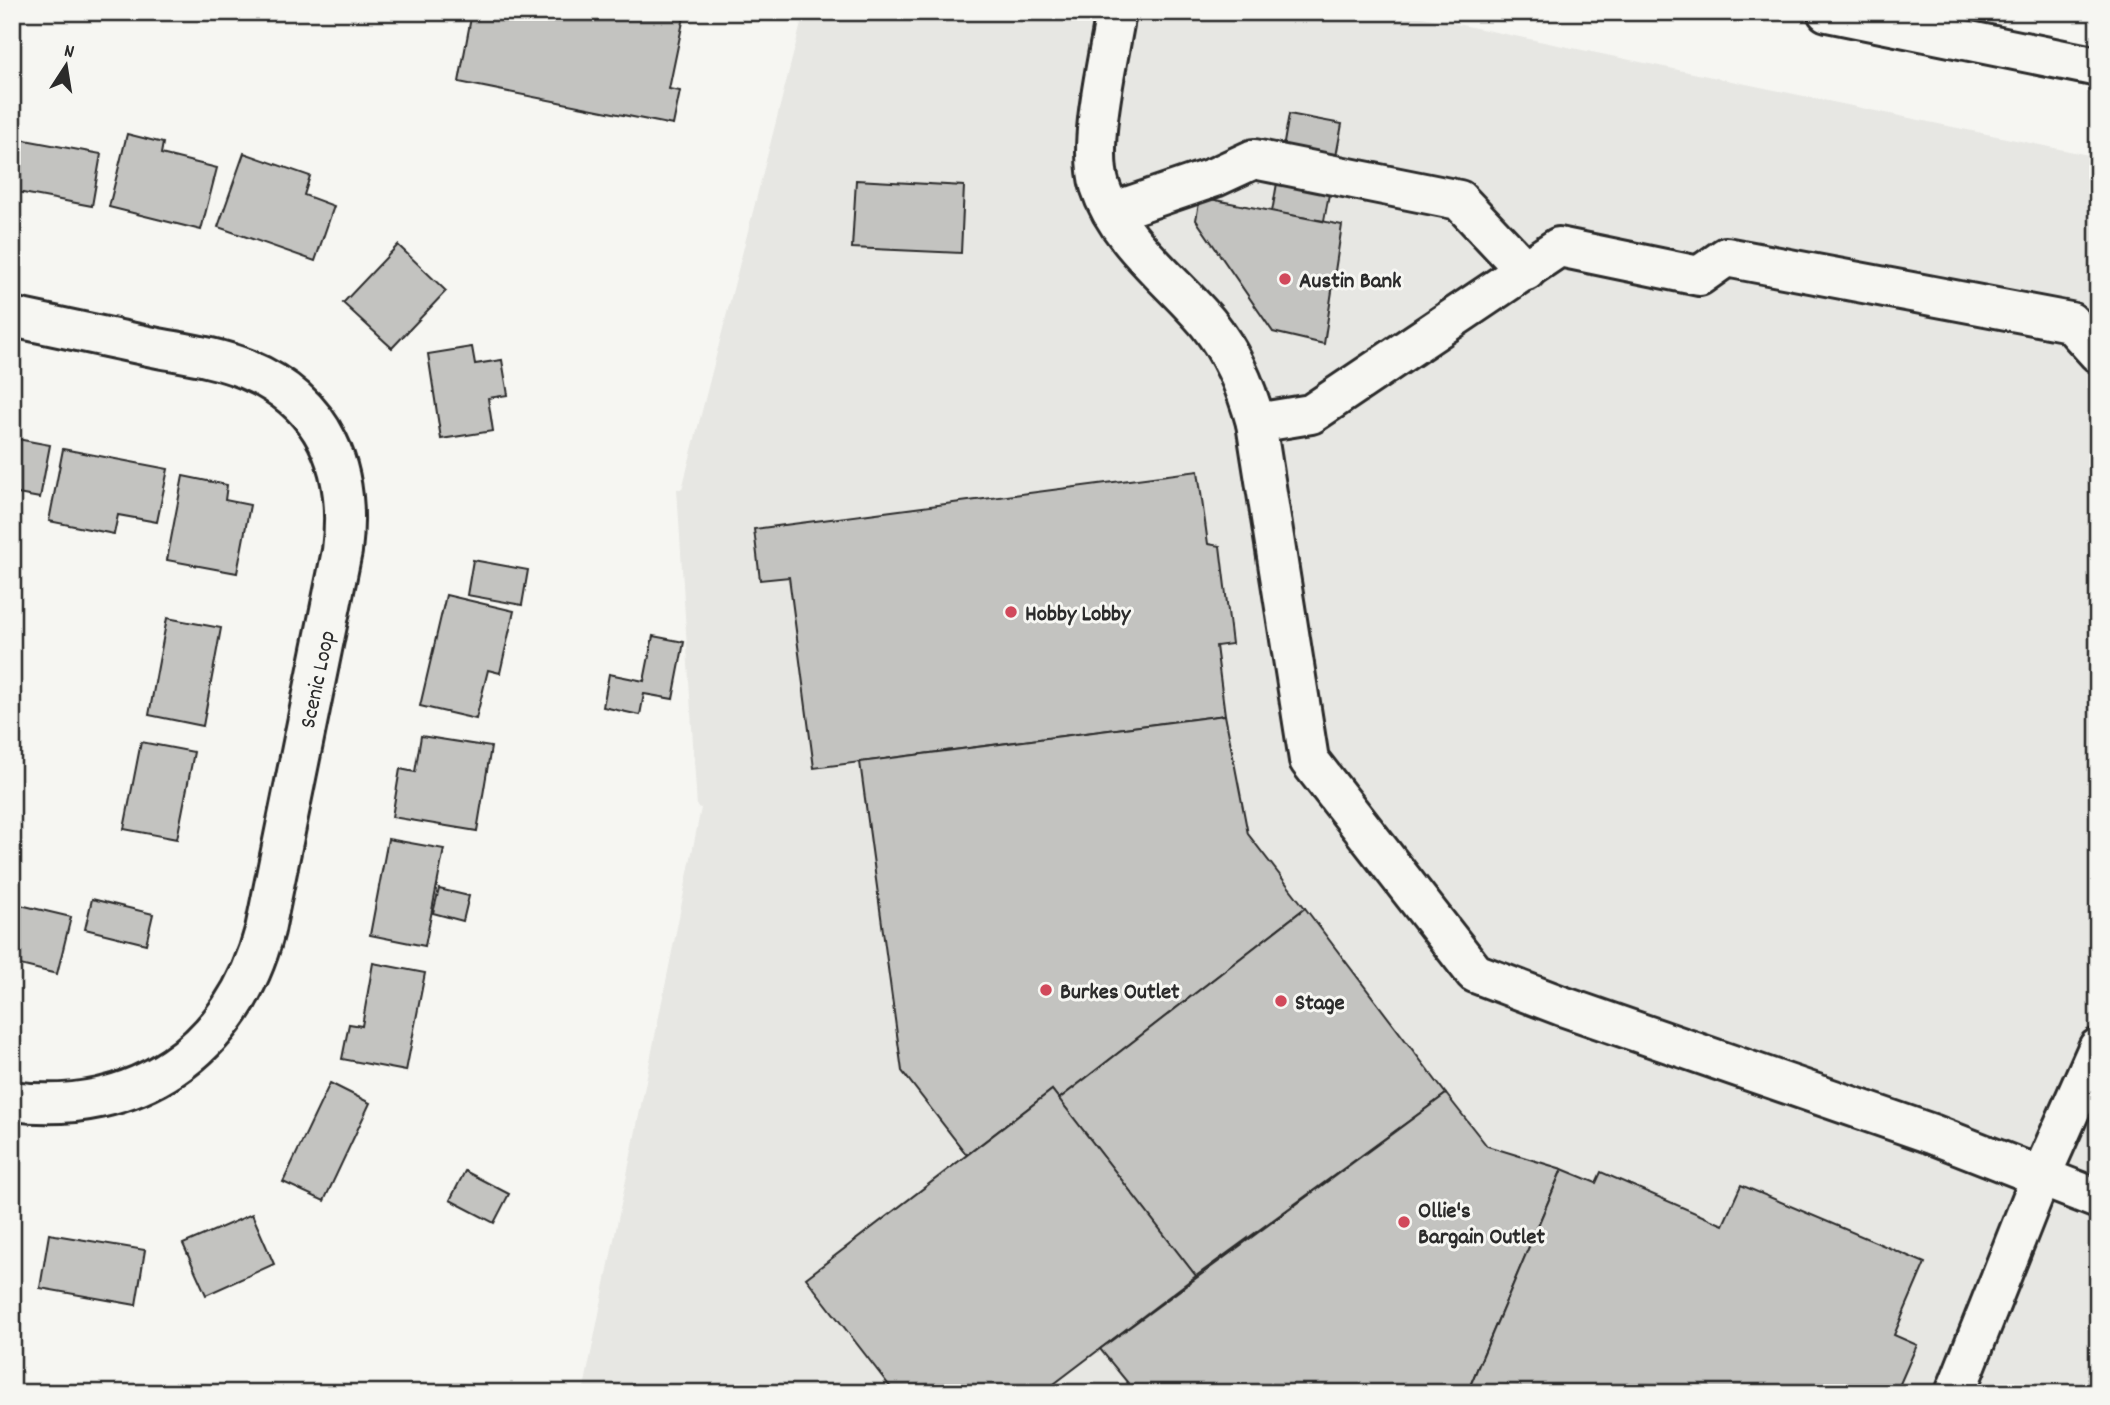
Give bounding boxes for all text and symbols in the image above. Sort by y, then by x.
north arrow [32,32,102,102]
text: N [61,39,76,67]
place label: Austin Bank [1299,266,1402,299]
marker: Austin Bank [1277,271,1293,287]
place label: Hobby Lobby [1025,599,1132,632]
marker: Hobby Lobby [1003,604,1019,620]
street label: Scenic Loop [293,628,346,732]
place label: Burkes Outlet [1060,977,1180,1010]
marker: Burkes Outlet [1038,982,1054,998]
place label: Stage [1295,988,1345,1021]
marker: Stage [1273,993,1289,1009]
place label: Ollie's Bargain Outlet [1418,1196,1545,1255]
marker: Ollie's Bargain Outlet [1396,1214,1412,1230]

